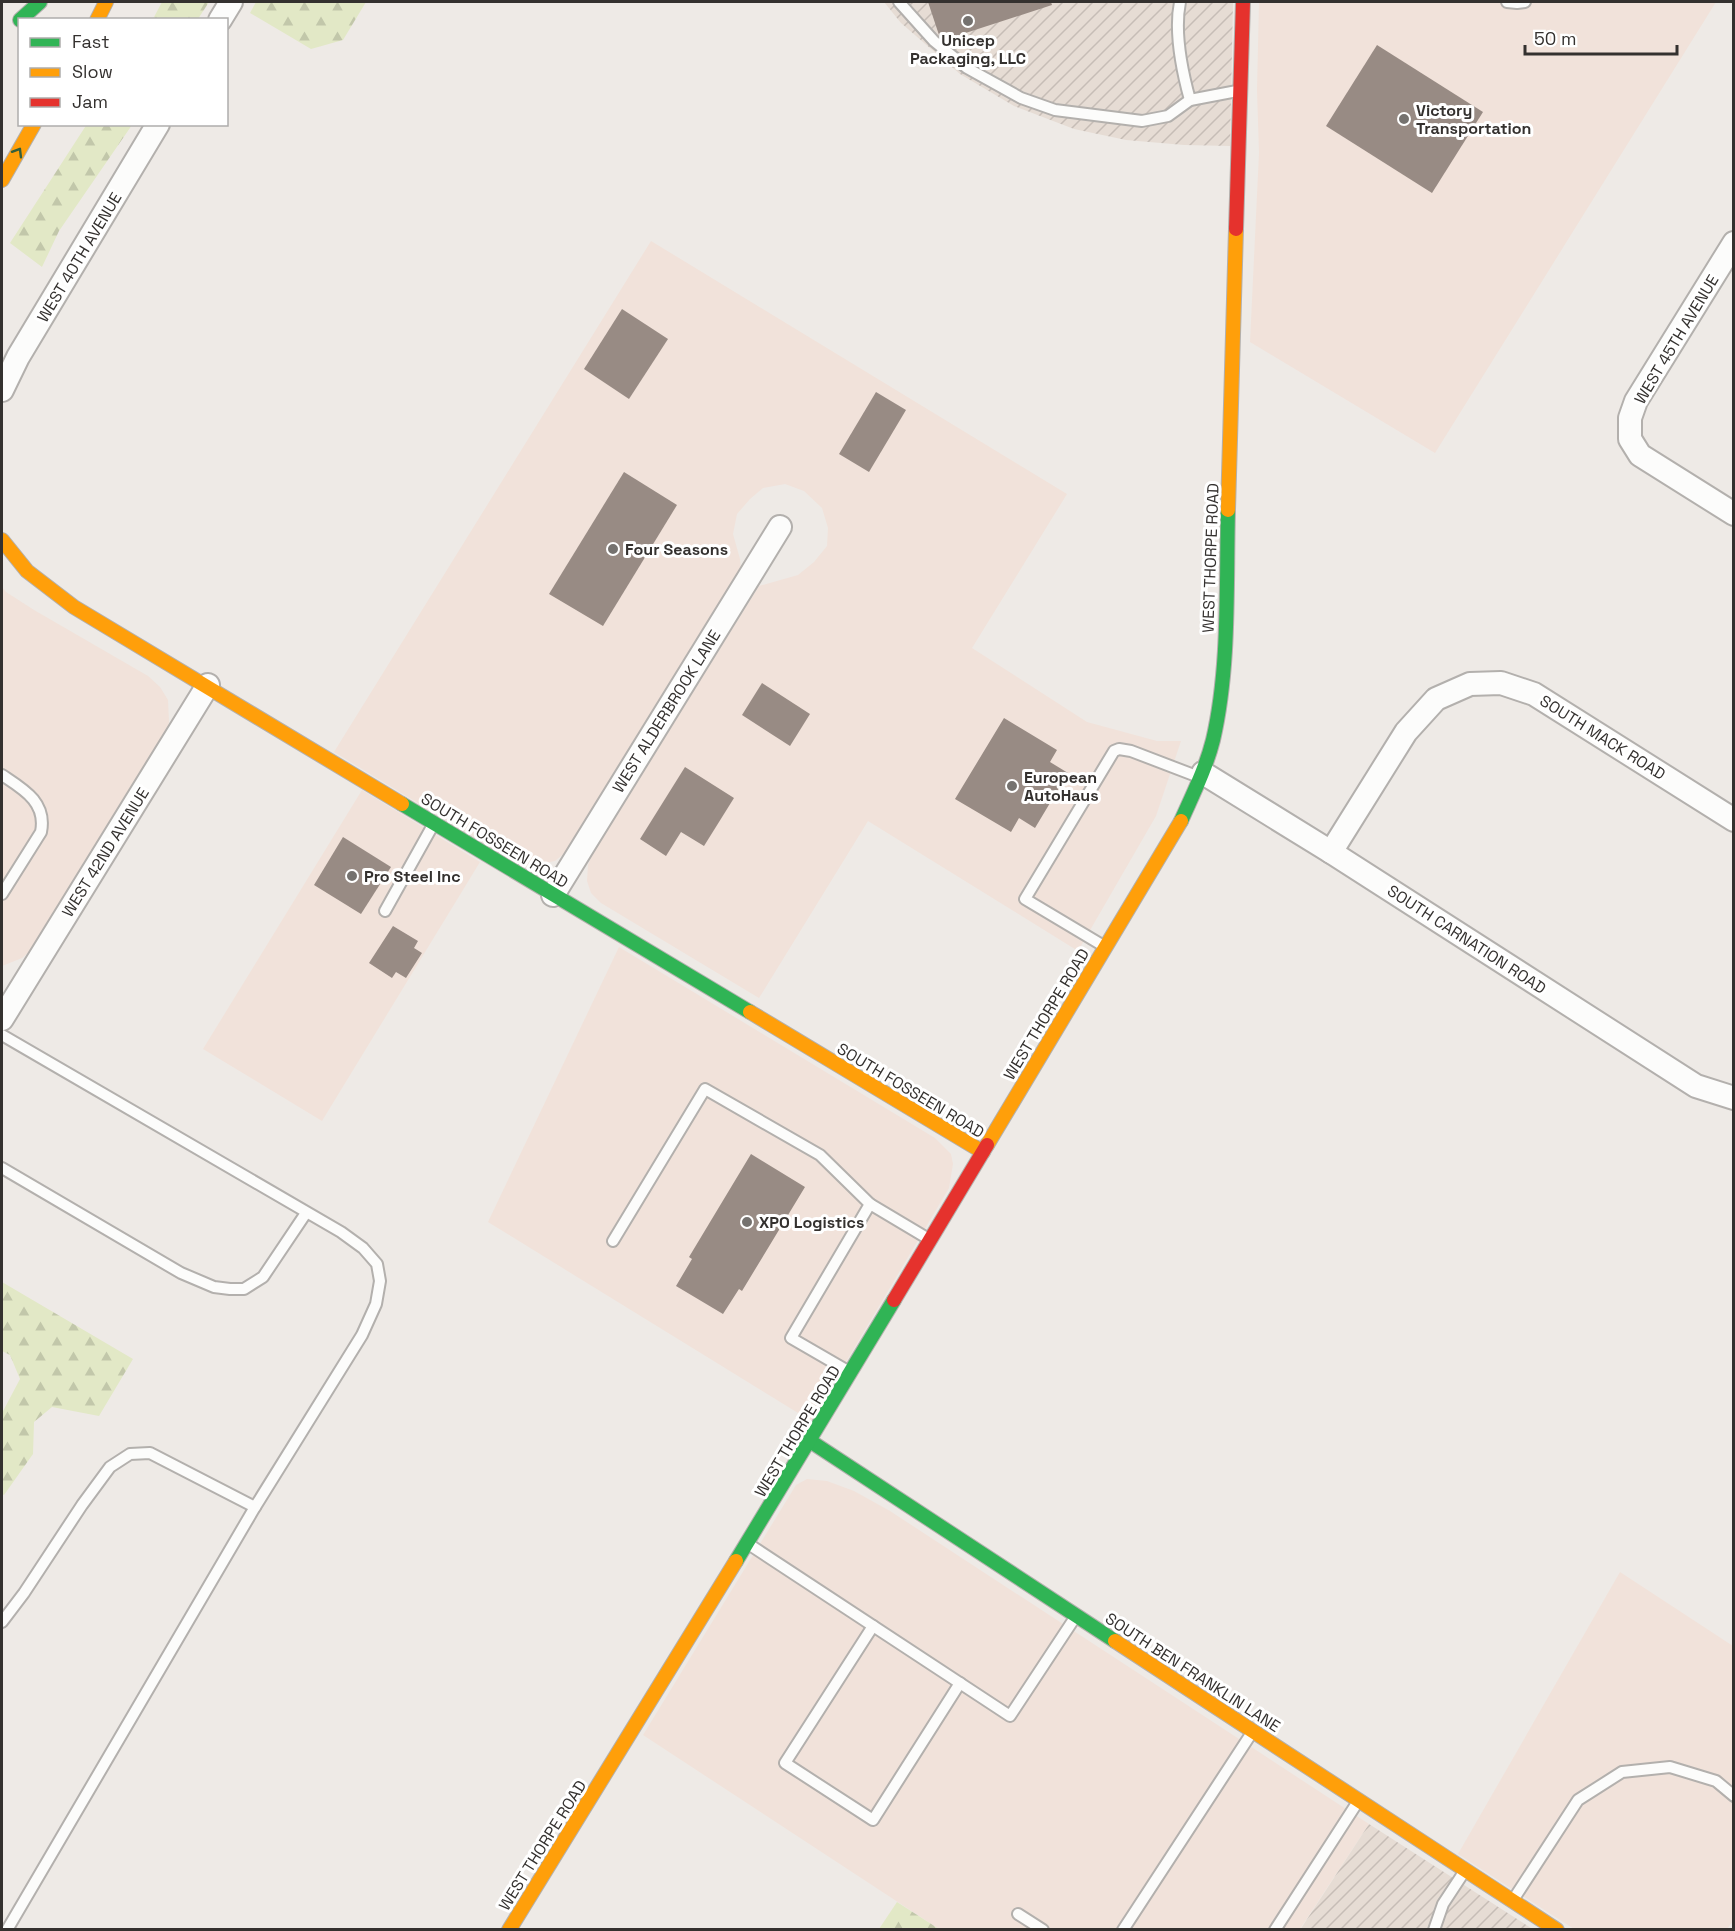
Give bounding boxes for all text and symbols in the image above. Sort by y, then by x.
marker: Unicep Packaging, LLC [961,14,975,28]
legend [18,18,228,126]
scale bar [1525,18,1676,56]
text: 50 m [1534,27,1576,50]
text: Fast [72,30,109,53]
place label: Unicep Packaging, LLC [910,30,1026,69]
text: Slow [72,60,113,83]
text: Jam [72,90,108,113]
place label: Victory Transportation [1416,100,1531,139]
marker: Victory Transportation [1397,112,1411,126]
one-way arrow [11,148,22,158]
street label: WEST 40TH AVENUE [32,188,127,326]
street label: WEST 45TH AVENUE [1630,271,1723,408]
street label: WEST THORPE ROAD [1197,483,1224,633]
place label: Four Seasons [625,539,728,560]
marker: Four Seasons [606,542,620,556]
street label: WEST ALDERBROOK LANE [608,626,725,797]
street label: SOUTH MACK ROAD [1536,690,1670,785]
place label: European AutoHaus [1024,767,1099,806]
marker: European AutoHaus [1005,779,1019,793]
street label: WEST 42ND AVENUE [57,784,154,921]
street label: SOUTH FOSSEEN ROAD [417,788,572,893]
place label: Pro Steel Inc [364,866,461,887]
marker: Pro Steel Inc [345,869,359,883]
street label: SOUTH CARNATION ROAD [1383,880,1550,999]
street label: WEST THORPE ROAD [999,945,1094,1084]
street label: SOUTH FOSSEEN ROAD [833,1038,988,1143]
place label: XPO Logistics [759,1212,864,1233]
marker: XPO Logistics [740,1215,754,1229]
street label: WEST THORPE ROAD [750,1362,845,1501]
street label: SOUTH BEN FRANKLIN LANE [1101,1608,1284,1737]
street label: WEST THORPE ROAD [494,1776,591,1914]

